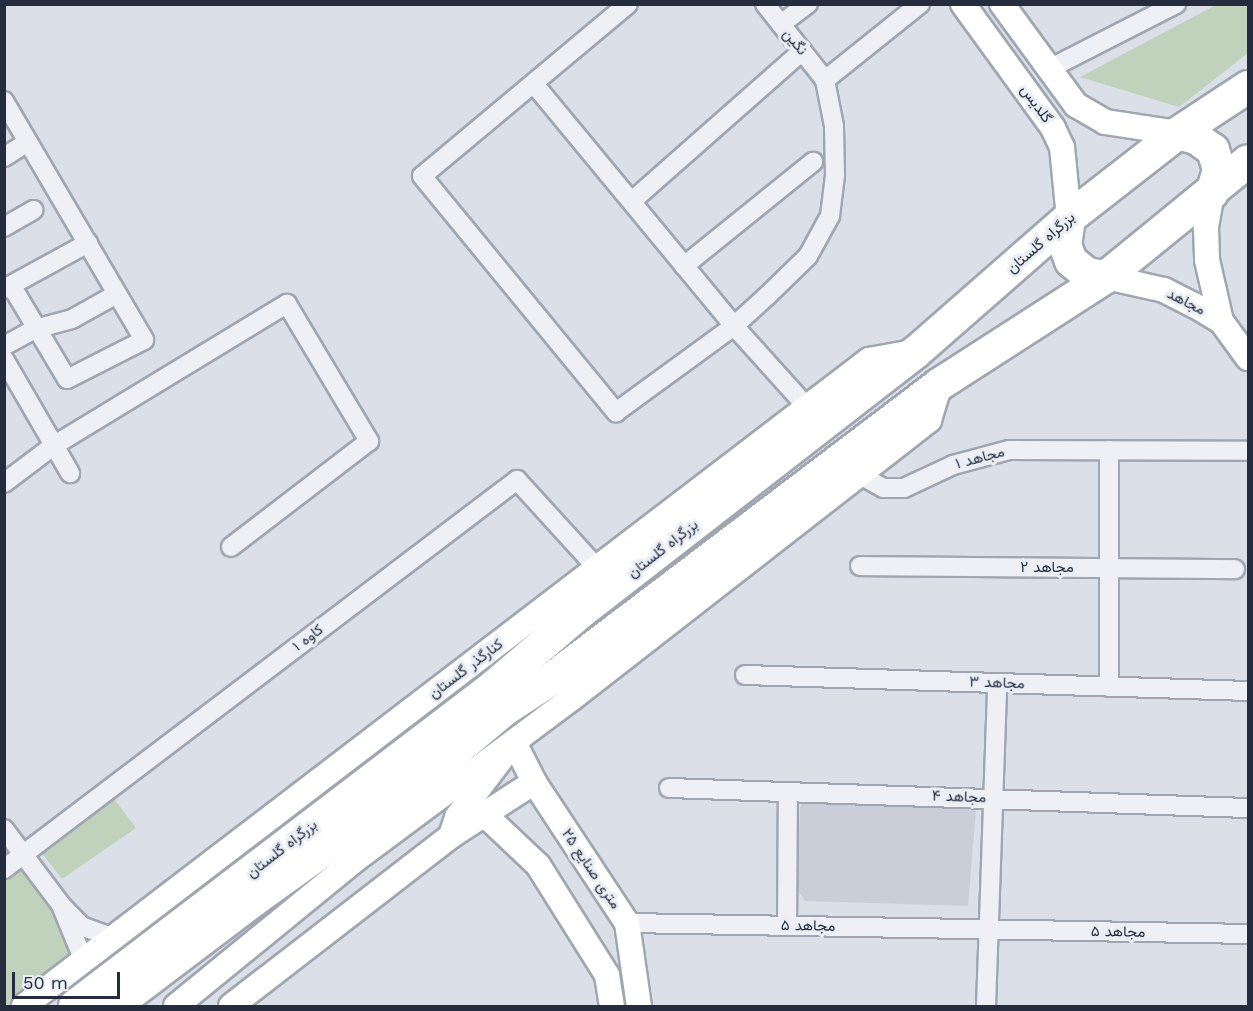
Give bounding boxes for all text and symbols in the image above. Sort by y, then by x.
street label: نگین [779,25,811,59]
street label: گلدیس [1016,81,1056,127]
street label: بزرگراه گلستان [1003,208,1079,278]
street label: مجاهد [1164,285,1208,319]
street label: ۱ مجاهد [954,443,1006,473]
street label: بزرگراه گلستان [624,516,702,582]
street label: مجاهد ۲ [1020,559,1074,577]
street label: کاوه ۱ [289,621,327,655]
street label: کنارگذر گلستان [425,635,507,703]
street label: مجاهد ۳ [969,673,1025,693]
street label: مجاهد ۴ [932,787,986,807]
street label: بزرگراه گلستان [243,816,321,882]
street label: ۲۵ متری صنایع [558,826,624,912]
street label: ۵ مجاهد [781,917,835,935]
street label: مجاهد ۵ [1091,923,1145,941]
scale bar [15,960,123,998]
text: 50 m [23,972,68,993]

